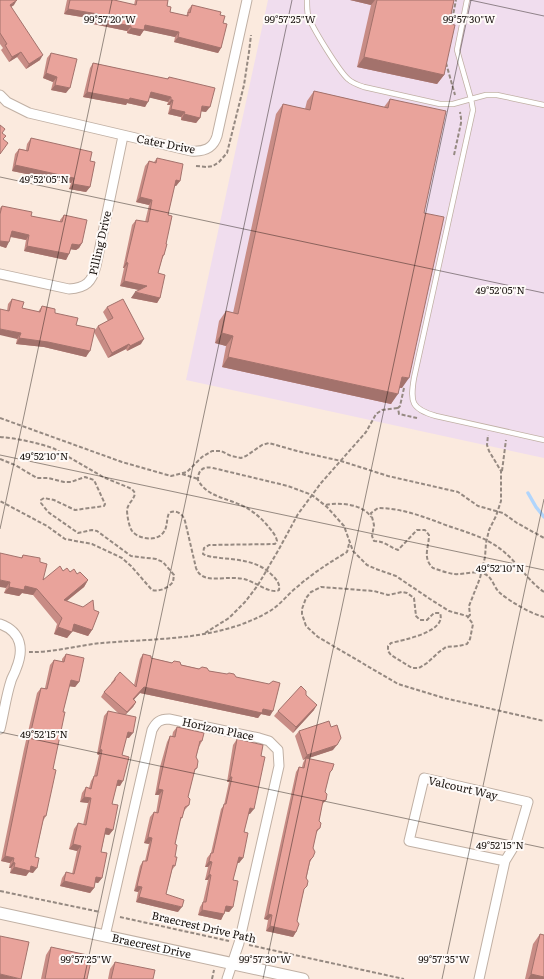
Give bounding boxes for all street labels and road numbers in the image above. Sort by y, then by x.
street label: Cater Drive [135,129,197,157]
street label: Pilling Drive [84,209,114,277]
street label: Horizon Place [181,713,256,743]
street label: Valcourt Way [427,771,500,803]
street label: Braecrest Drive Path [151,909,257,945]
street label: Braecrest Drive [110,931,192,961]

